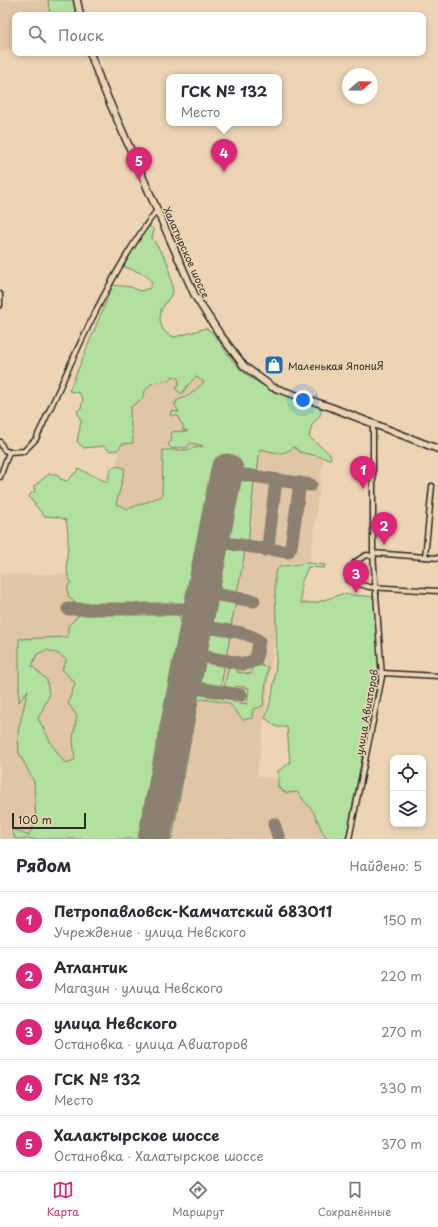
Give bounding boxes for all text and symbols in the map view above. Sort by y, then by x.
search box [12,12,426,56]
icon: search [26,23,48,45]
text: Поиск [58,23,104,46]
north arrow [342,68,378,104]
popup [166,74,282,126]
text: ГСК № 132 [181,79,267,102]
text: Место [181,102,220,121]
pin: 4 [211,139,237,172]
pin: 5 [126,147,152,180]
street label: Халатырское шоссе [160,204,214,300]
shop icon: Маленькая ЯпониЯ [263,354,285,376]
place label: Маленькая ЯпониЯ [288,358,384,373]
your location [293,390,313,410]
pin: 1 [350,456,376,489]
pin: 2 [371,512,397,545]
pin: 3 [343,560,369,593]
street label: улица Авиаторов [351,668,381,756]
map controls [390,755,426,827]
button: locate [390,755,426,791]
button: layers [390,791,426,827]
scale bar [12,811,86,830]
text: 100 m [18,811,52,828]
text: Рядом [16,852,71,878]
text: Найдено: 5 [350,856,422,875]
text: Петропавловск-Камчатский 683011 [54,899,332,922]
text: 1 [26,910,32,929]
text: 150 m [383,910,422,929]
text: Учреждение · улица Невского [54,922,246,941]
text: Атлантик [54,955,128,978]
text: 2 [24,966,34,985]
text: 220 m [380,966,422,985]
text: Магазин · улица Невского [54,978,223,997]
text: улица Невского [54,1011,177,1034]
text: 3 [25,1022,33,1041]
text: 270 m [381,1022,422,1041]
text: Остановка · улица Авиаторов [54,1034,248,1053]
text: ГСК № 132 [54,1067,141,1090]
text: 4 [25,1078,33,1097]
text: 330 m [379,1078,422,1097]
text: Место [54,1090,94,1109]
text: Халактырское шоссе [54,1123,219,1146]
text: 5 [25,1134,33,1153]
text: 370 m [381,1134,422,1153]
text: Остановка · Халатырское шоссе [54,1146,263,1165]
tab: Карта [47,1179,79,1220]
tab: Маршрут [172,1179,224,1220]
tab: Сохранённые [318,1179,391,1220]

